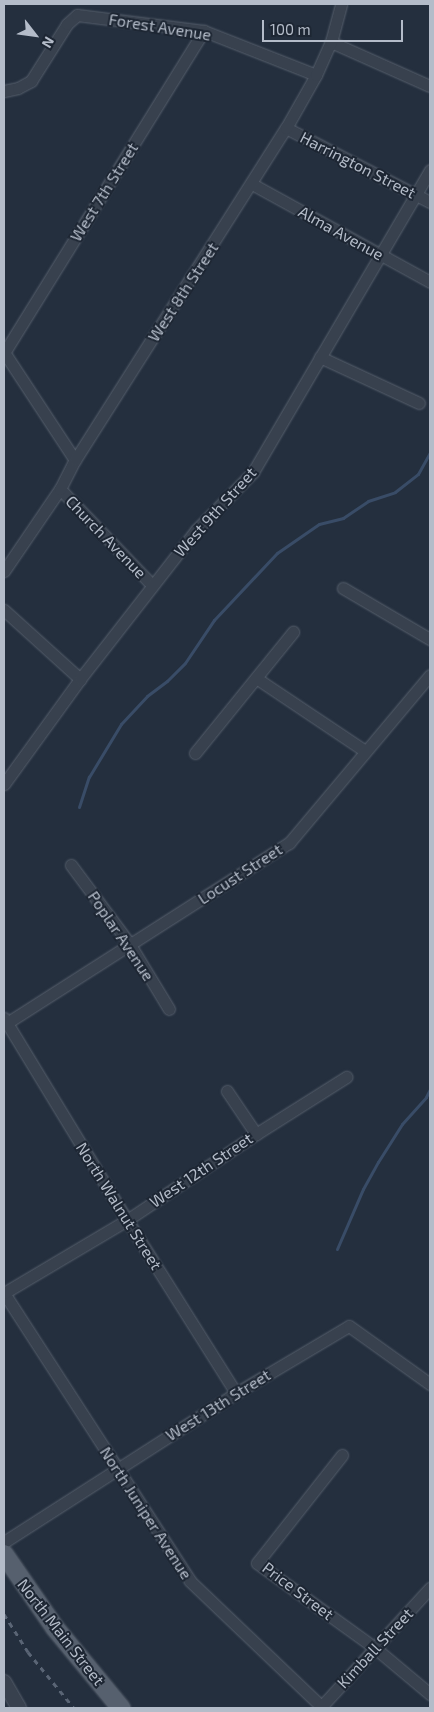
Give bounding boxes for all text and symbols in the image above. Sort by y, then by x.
street label: Forest Avenue [107,9,213,45]
north arrow [10,10,60,60]
scale bar [264,10,405,42]
text: 100 m [270,20,311,38]
text: N [39,34,58,51]
street label: Harrington Street [297,128,419,202]
street label: West 7th Street [66,139,142,245]
street label: Alma Avenue [295,202,387,264]
street label: West 8th Street [144,239,222,345]
street label: West 9th Street [170,463,260,561]
street label: Church Avenue [62,491,150,583]
street label: Locust Street [194,840,286,908]
street label: Poplar Avenue [84,887,158,985]
street label: West 12th Street [146,1128,256,1212]
street label: North Walnut Street [72,1139,166,1273]
street label: West 13th Street [162,1365,274,1445]
street label: North Juniper Avenue [96,1443,196,1583]
street label: Price Street [259,1558,337,1624]
street label: North Main Street [13,1575,109,1689]
street label: Kimball Street [333,1604,417,1692]

